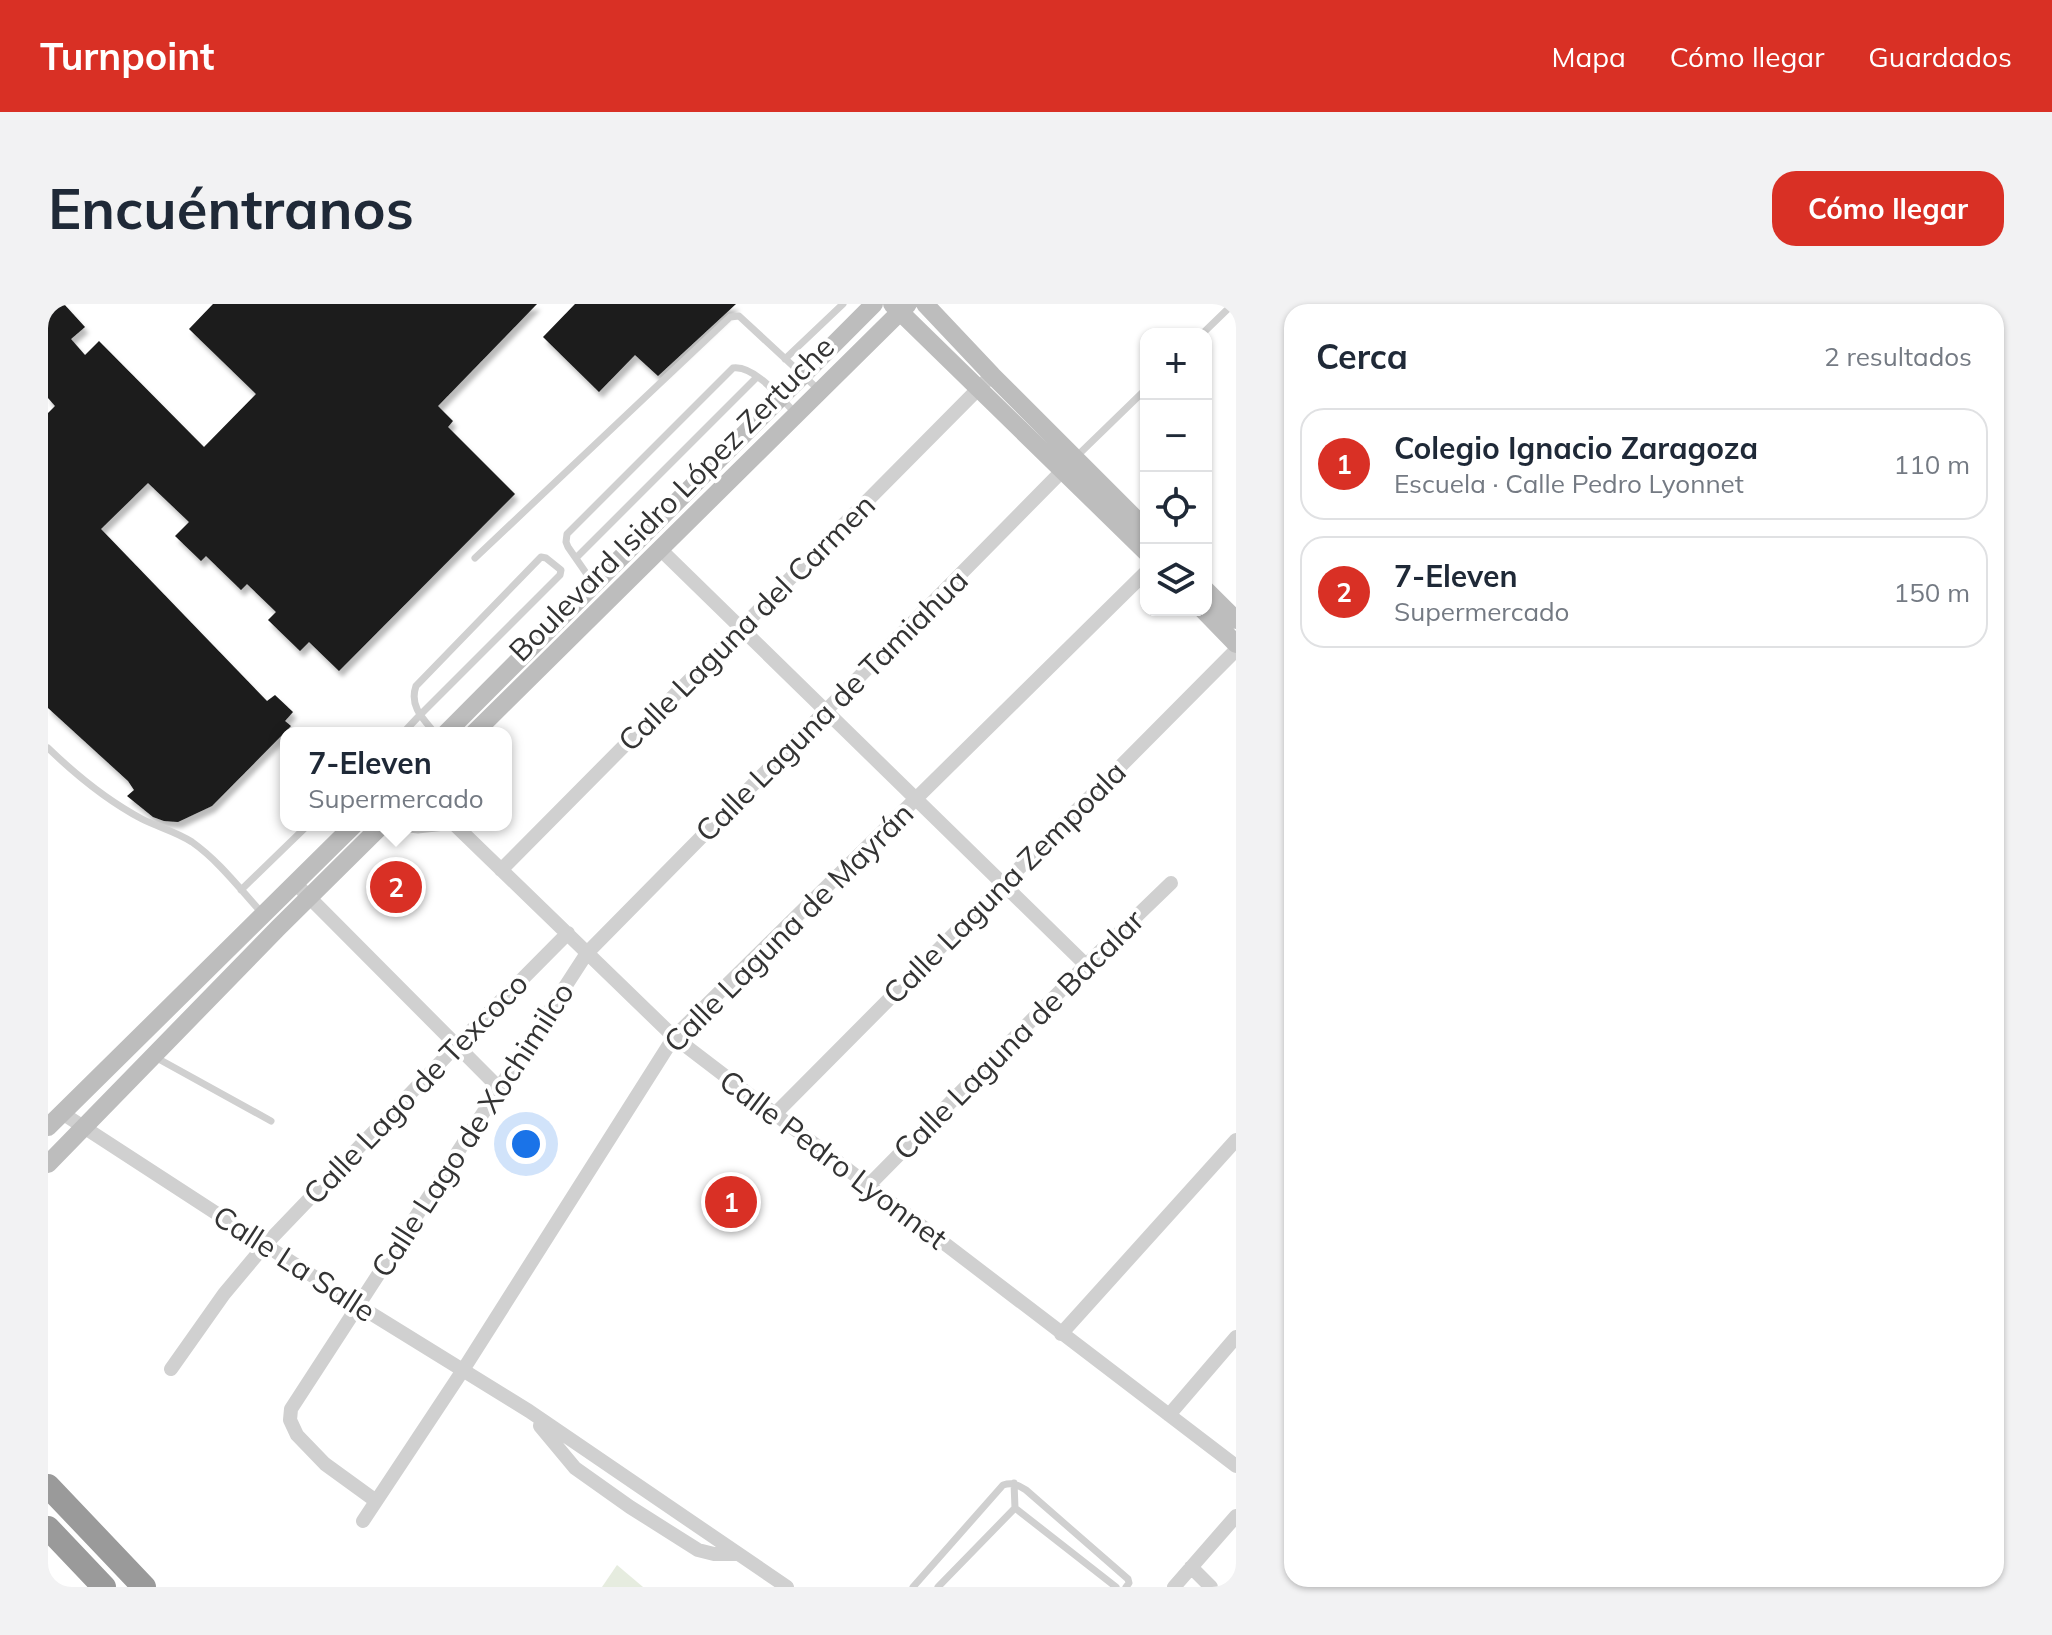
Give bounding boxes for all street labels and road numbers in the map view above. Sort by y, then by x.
street label: Boulevard Isidro López Zertuche [501,328,842,669]
street label: Calle Laguna del Carmen [610,486,883,759]
street label: Calle Laguna de Tamiahua [687,561,976,850]
street label: Calle Laguna Zempoala [875,753,1134,1012]
street label: Calle Laguna de Mayrán [655,794,921,1060]
street label: Calle Laguna de Bacalar [885,901,1152,1168]
street label: Calle Lago de Texcoco [295,965,536,1212]
street label: Calle Lago de Xochimilco [362,975,582,1284]
street label: Calle Pedro Lyonnet [712,1061,955,1257]
street label: Calle La Salle [206,1197,383,1330]

